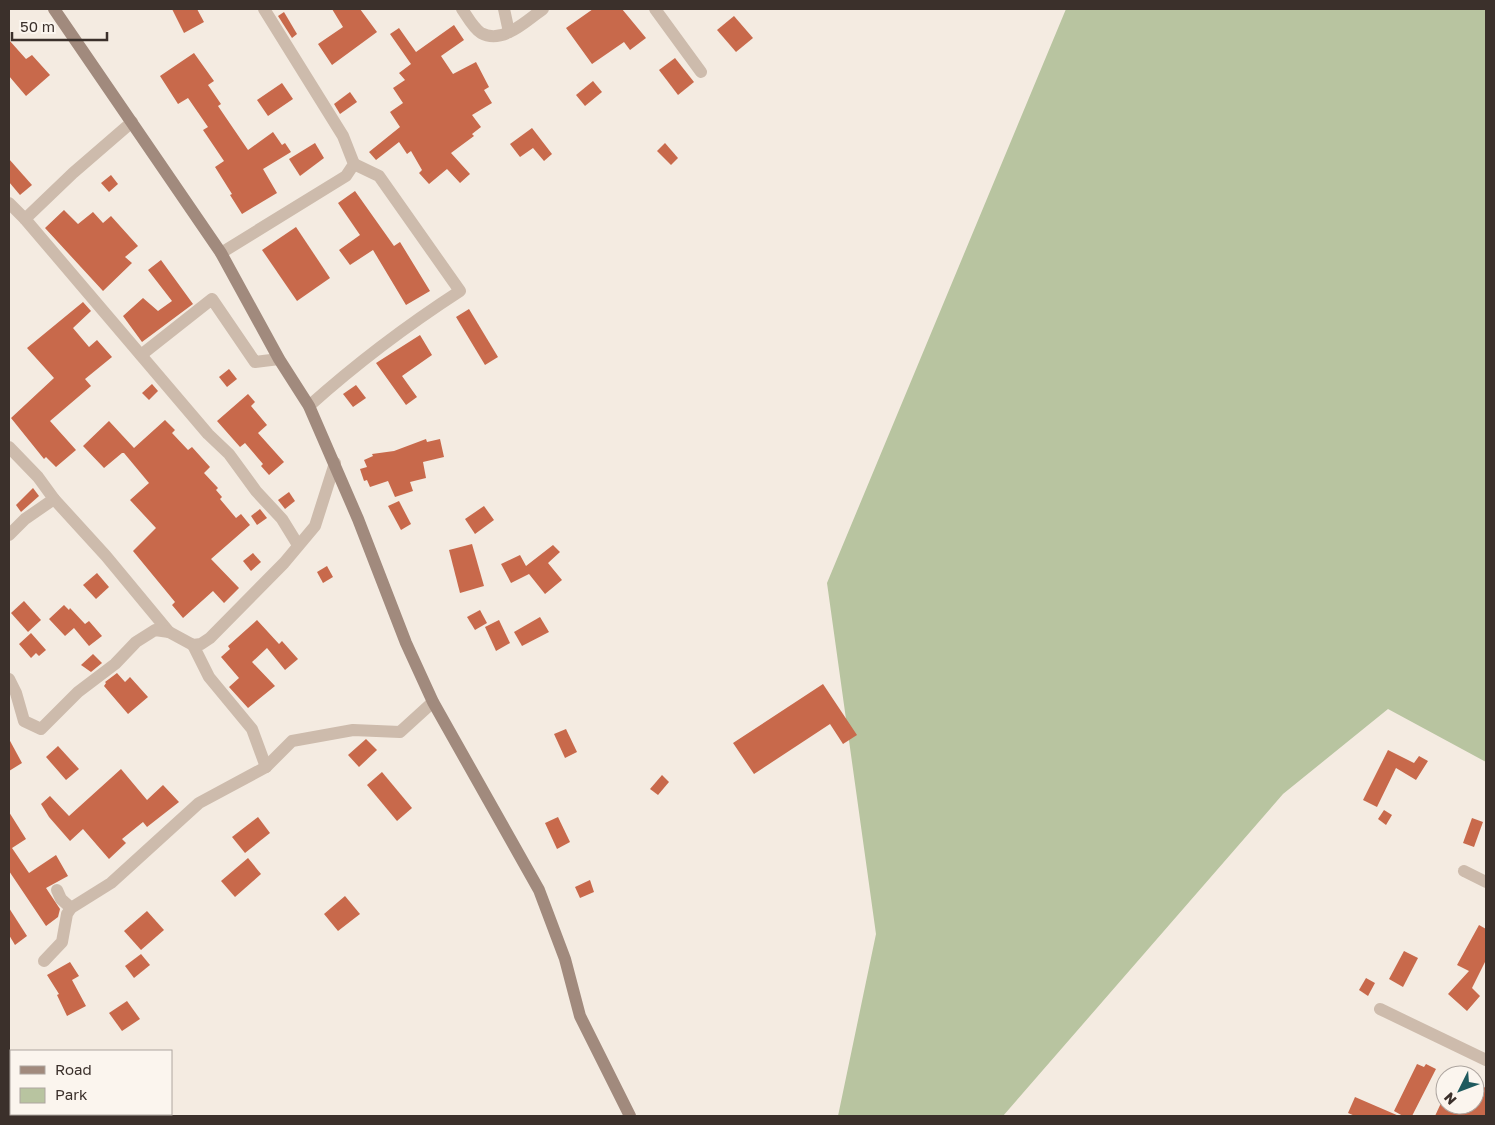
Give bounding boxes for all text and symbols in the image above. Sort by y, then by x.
scale bar [12,10,108,42]
text: 50 m [20,17,55,35]
legend [10,1050,172,1115]
text: Road [55,1060,92,1078]
north arrow [1435,1065,1485,1115]
text: Park [55,1085,88,1103]
text: N [1440,1089,1460,1109]

